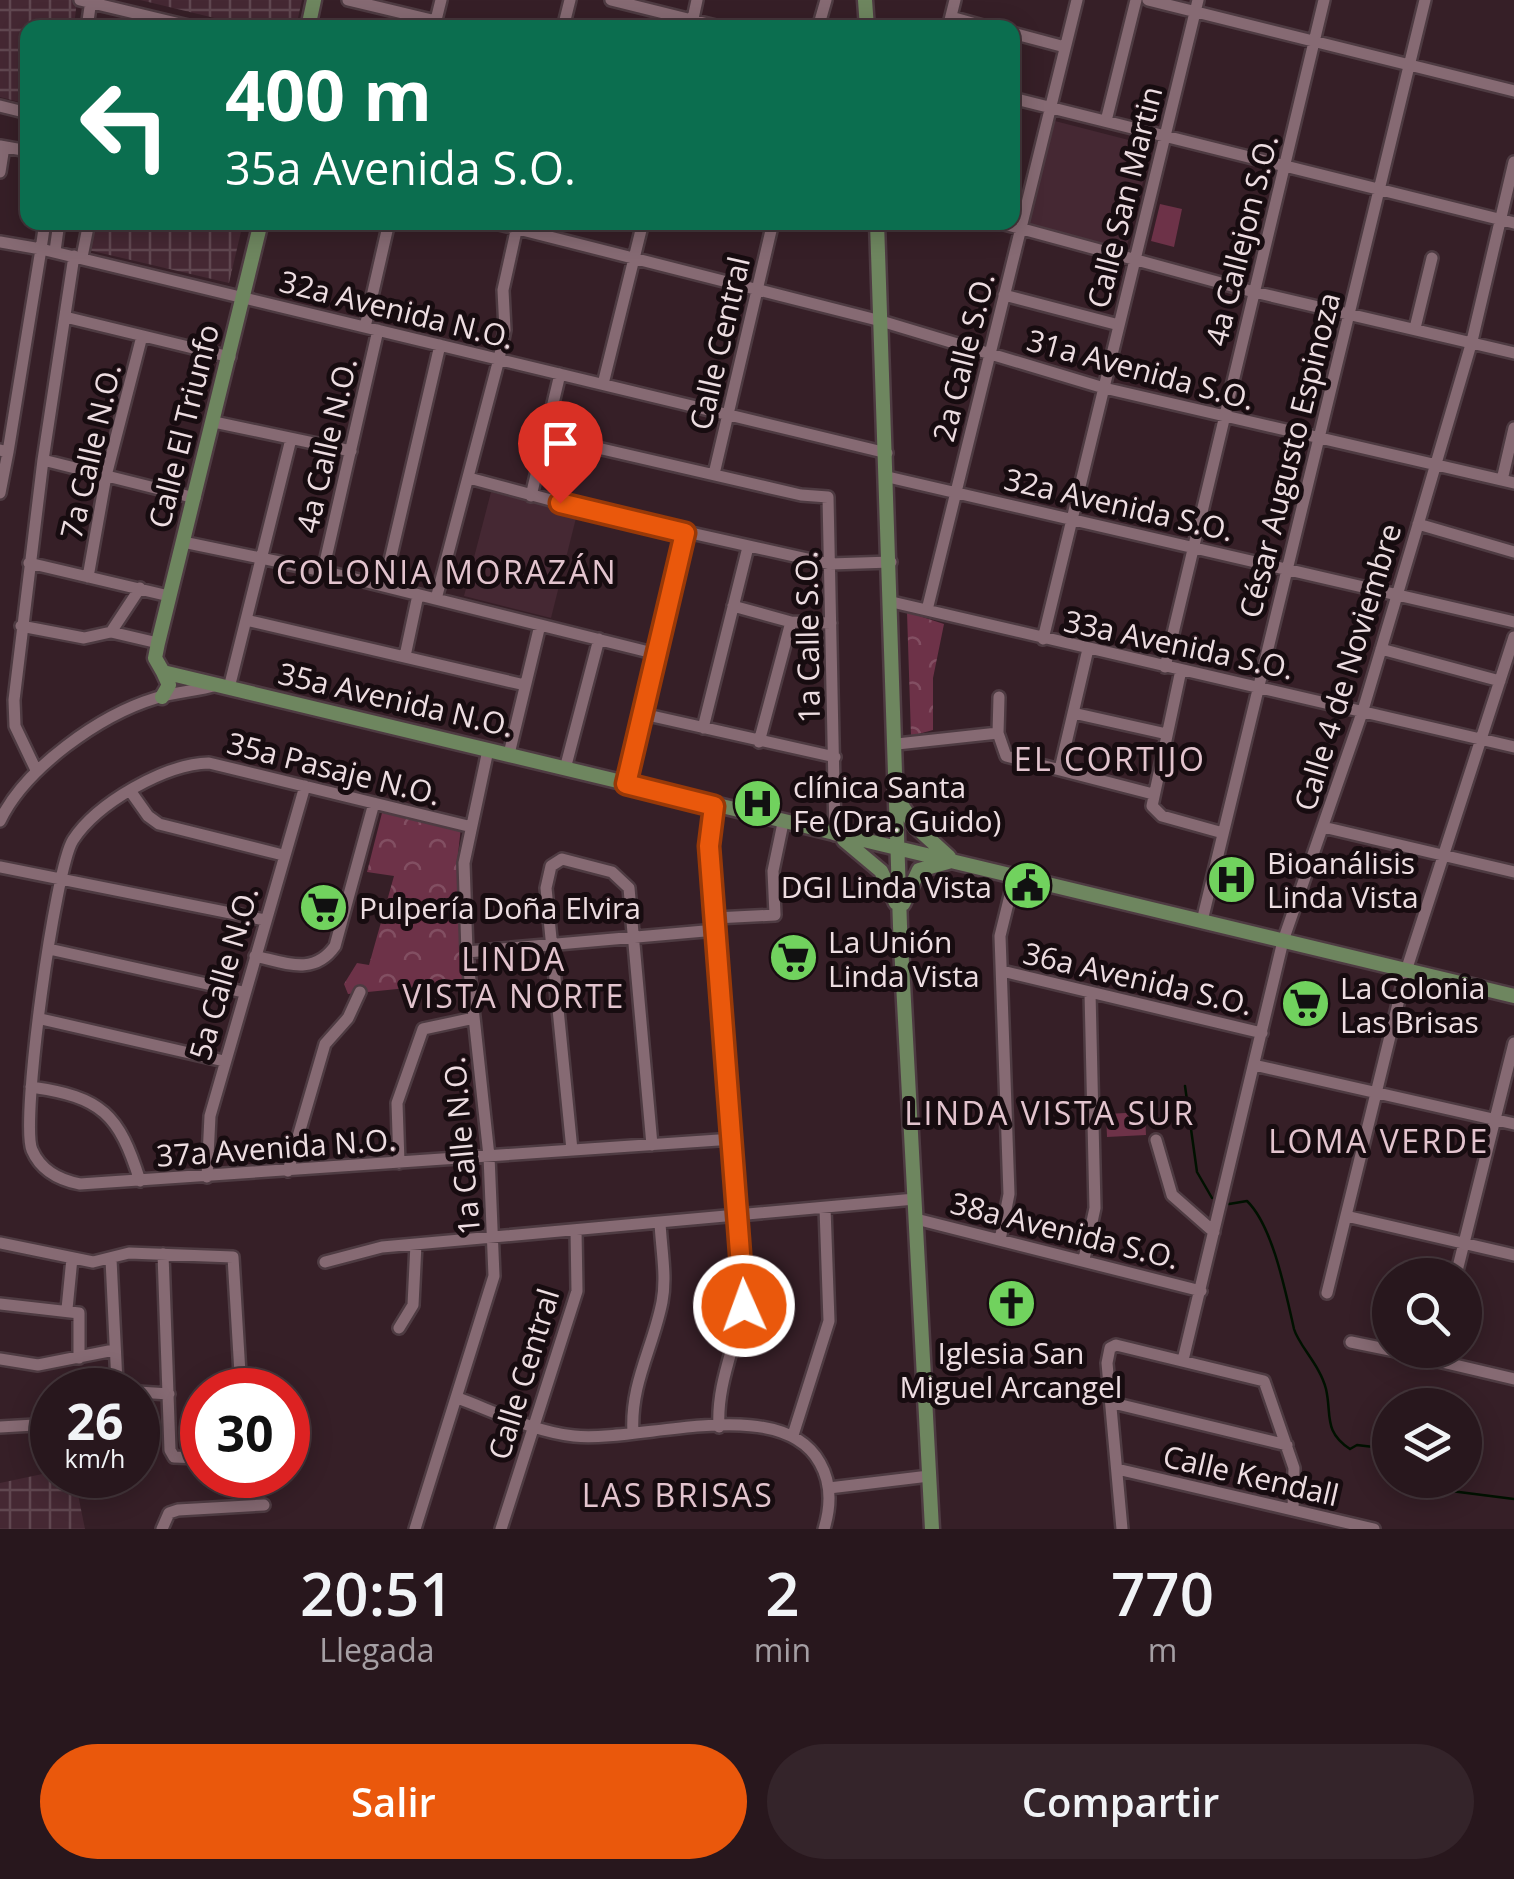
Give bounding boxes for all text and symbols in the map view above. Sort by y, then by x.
text: 400 m [225,46,432,142]
icon: left [60,60,190,190]
street label: Calle San Martin [1077,82,1171,312]
street label: 4a Callejon S.O. [1195,130,1287,350]
text: 35a Avenida S.O. [225,137,576,198]
street label: Calle Central [679,252,759,434]
street label: 32a Avenida N.O. [276,260,518,358]
street label: 2a Calle S.O. [922,268,1004,446]
street label: César Augusto Espinoza [1229,288,1349,622]
street label: 31a Avenida S.O. [1023,319,1259,419]
street label: Calle El Triunfo [138,320,228,532]
street label: 4a Calle N.O. [286,353,366,537]
street label: 7a Calle N.O. [50,359,130,543]
pin [518,401,603,504]
icon: arrive [533,416,588,471]
street label: 32a Avenida S.O. [1000,458,1238,550]
street label: Calle 4 de Noviembre [1284,518,1410,816]
district label: COLONIA MORAZÁN [276,550,618,593]
street label: 1a Calle S.O. [785,550,829,724]
street label: 33a Avenida S.O. [1060,600,1298,688]
street label: 35a Avenida N.O. [274,652,518,746]
street label: 35a Pasaje N.O. [223,722,445,814]
district label: EL CORTIJO [1014,737,1206,780]
place label: clínica Santa Fe (Dra. Guido) [793,766,1001,841]
hospital icon: clínica Santa Fe (Dra. Guido) [732,777,784,829]
place label: Bioanálisis Linda Vista [1267,842,1419,917]
hospital icon: Bioanálisis Linda Vista [1206,853,1258,905]
public building icon: DGI Linda Vista [1001,860,1053,912]
place label: DGI Linda Vista [781,866,992,907]
street label: 5a Calle N.O. [179,881,267,1065]
supermarket icon: Pulpería Doña Elvira [298,881,350,933]
place label: Pulpería Doña Elvira [359,887,641,928]
place label: La Unión Linda Vista [828,921,980,996]
supermarket icon: La Unión Linda Vista [767,932,819,984]
street label: 36a Avenida S.O. [1019,932,1257,1024]
district label: LINDA VISTA NORTE [402,937,626,1017]
place label: La Colonia Las Brisas [1340,967,1485,1042]
supermarket icon: La Colonia Las Brisas [1279,978,1331,1030]
street label: 1a Calle N.O. [433,1055,489,1237]
district label: LINDA VISTA SUR [904,1091,1196,1134]
street label: 37a Avenida N.O. [155,1118,397,1176]
district label: LOMA VERDE [1268,1119,1490,1162]
street label: 38a Avenida S.O. [947,1182,1183,1278]
position arrow [692,1254,796,1358]
map controls [1372,1258,1482,1498]
button: search [1372,1258,1482,1368]
church icon: Iglesia San Miguel Arcangel [985,1277,1037,1329]
street label: Calle Central [478,1284,568,1464]
place label: Iglesia San Miguel Arcangel [900,1332,1122,1407]
speed limit sign: 30 [180,1368,310,1498]
text: 26 [66,1387,124,1455]
button: layers [1372,1388,1482,1498]
street label: Calle Kendall [1159,1435,1343,1515]
text: km/h [65,1441,125,1475]
district label: LAS BRISAS [582,1473,774,1516]
text: 20:51 [300,1552,454,1634]
text: 2 [765,1552,800,1634]
text: 770 [1111,1552,1214,1634]
text: Llegada [319,1628,434,1671]
text: min [754,1628,811,1671]
text: m [1148,1628,1177,1671]
button: Salir [40,1744,747,1859]
button: Compartir [767,1744,1474,1859]

